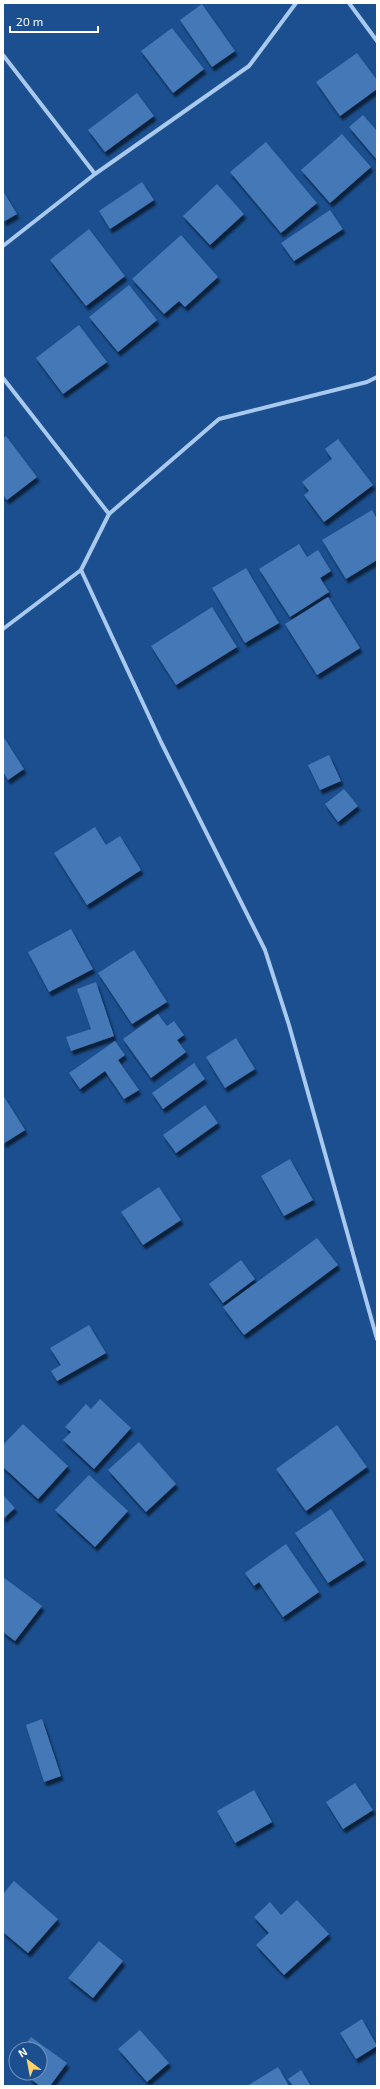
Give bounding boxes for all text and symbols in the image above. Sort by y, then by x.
scale bar [10,8,98,34]
text: 20 m [16,14,43,28]
north arrow [8,2041,48,2081]
text: N [16,2044,29,2060]

